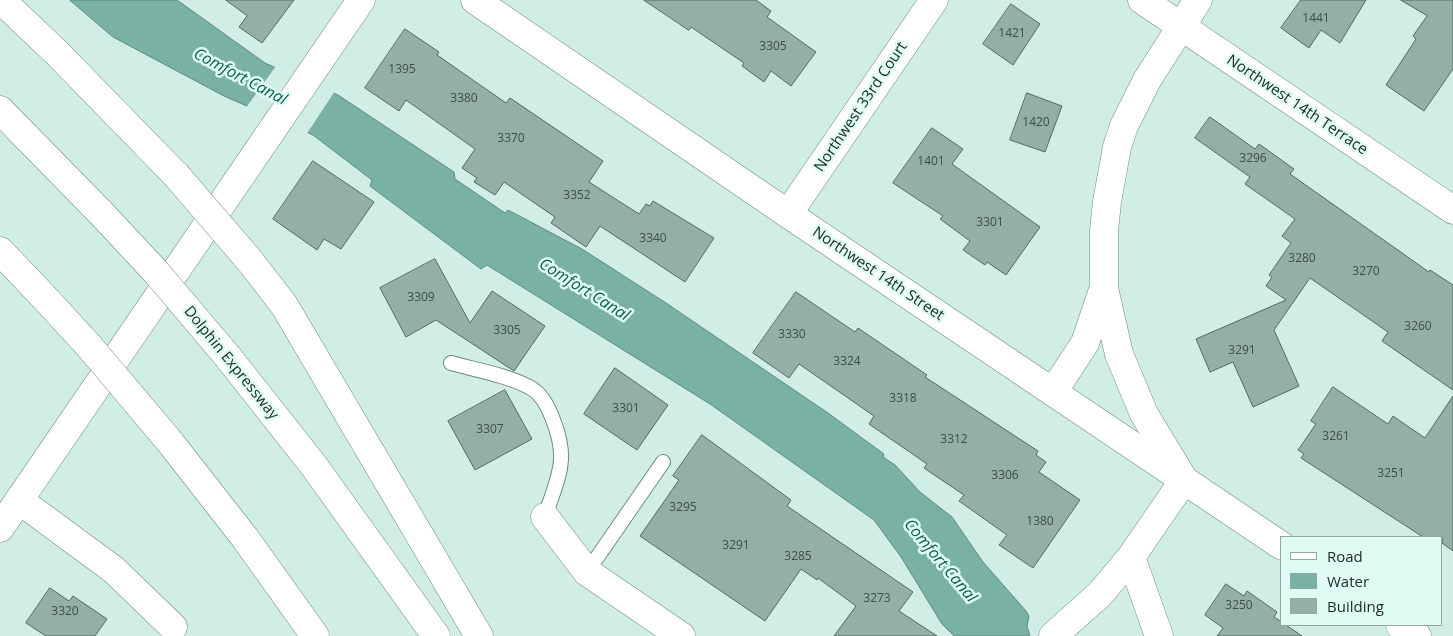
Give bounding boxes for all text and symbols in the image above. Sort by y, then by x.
house number: 1441 [1302,12,1330,26]
house number: 1421 [998,27,1026,41]
street label: Northwest 33rd Court [811,39,911,175]
house number: 3305 [759,40,787,54]
water label: Comfort Canal [190,44,290,110]
street label: Northwest 14th Terrace [1223,51,1371,159]
house number: 1395 [388,63,416,77]
house number: 3380 [450,92,478,106]
house number: 1420 [1022,116,1050,130]
house number: 3370 [497,132,525,146]
house number: 3296 [1239,152,1267,166]
house number: 1401 [917,155,945,169]
house number: 3352 [563,189,591,203]
house number: 3301 [976,216,1004,230]
street label: Northwest 14th Street [809,223,947,325]
house number: 3340 [639,232,667,246]
house number: 3280 [1288,252,1316,266]
water label: Comfort Canal [535,255,633,325]
house number: 3270 [1352,265,1380,279]
house number: 3309 [407,291,435,305]
street label: Dolphin Expressway [180,303,282,423]
house number: 3260 [1404,320,1432,334]
house number: 3305 [493,324,521,338]
house number: 3330 [778,328,806,342]
house number: 3291 [1228,344,1256,358]
house number: 3324 [833,355,861,369]
house number: 3318 [889,392,917,406]
house number: 3301 [612,402,640,416]
house number: 3307 [476,423,504,437]
house number: 3261 [1322,430,1350,444]
house number: 3312 [940,433,968,447]
house number: 3251 [1377,467,1405,481]
house number: 3306 [991,469,1019,483]
house number: 3295 [669,501,697,515]
water label: Comfort Canal [900,515,980,607]
house number: 1380 [1026,515,1054,529]
legend [1280,536,1443,626]
house number: 3291 [722,539,750,553]
text: Road [1327,546,1363,566]
house number: 3285 [784,550,812,564]
text: Water [1327,571,1369,591]
house number: 3273 [863,592,891,606]
text: Building [1327,596,1384,616]
house number: 3250 [1225,599,1253,613]
house number: 3320 [51,605,79,619]

